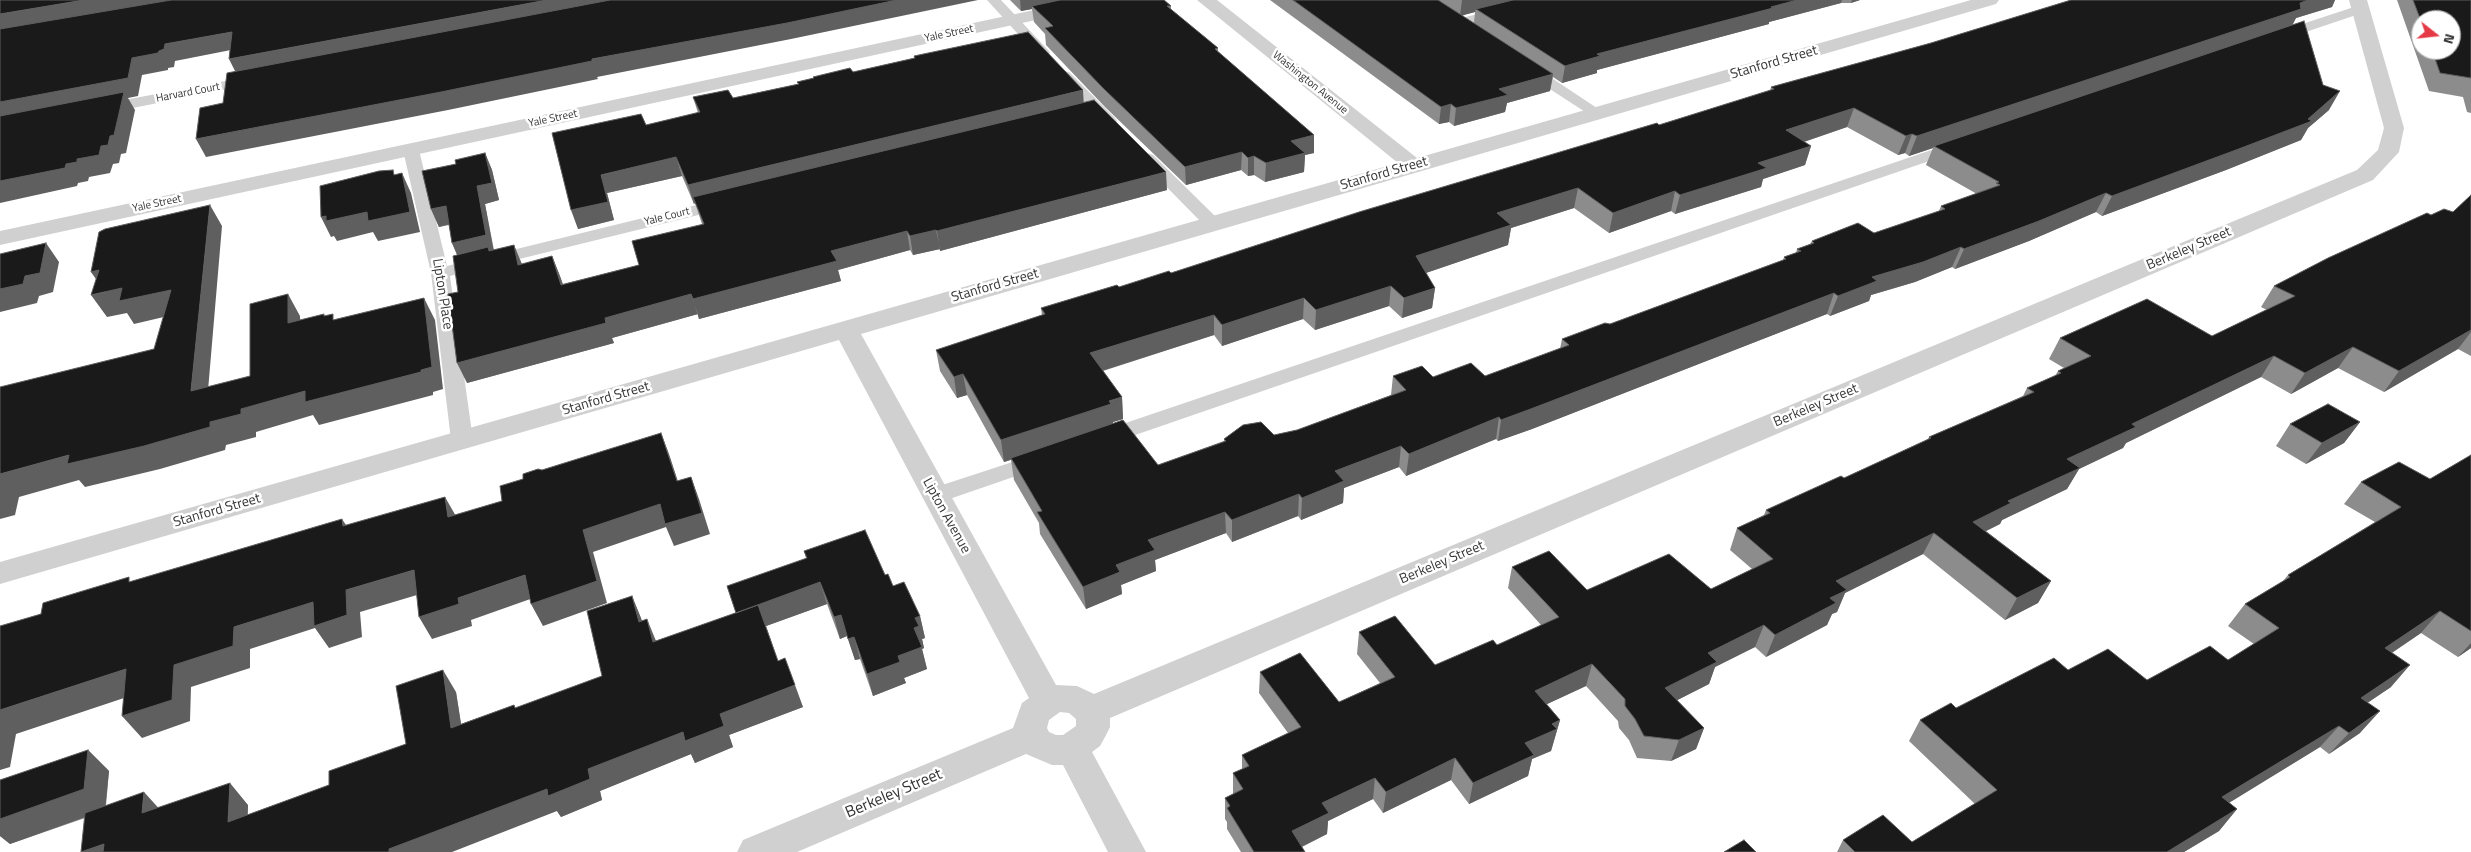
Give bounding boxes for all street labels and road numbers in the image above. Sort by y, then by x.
street label: Yale Street [923,22,975,46]
street label: Stanford Street [1728,43,1820,83]
street label: Washington Avenue [1270,49,1350,117]
street label: Harvard Court [155,80,221,106]
street label: Yale Street [527,107,579,131]
street label: Stanford Street [1338,154,1430,194]
street label: Yale Street [131,192,183,216]
street label: Yale Court [643,205,691,229]
street label: Berkeley Street [2144,224,2234,274]
street label: Lipton Place [428,257,456,331]
street label: Stanford Street [949,266,1041,306]
street label: Stanford Street [560,379,652,419]
street label: Berkeley Street [1771,381,1861,431]
street label: Lipton Avenue [918,475,974,557]
street label: Stanford Street [171,491,263,531]
street label: Berkeley Street [1397,538,1487,588]
street label: Berkeley Street [843,765,945,823]

